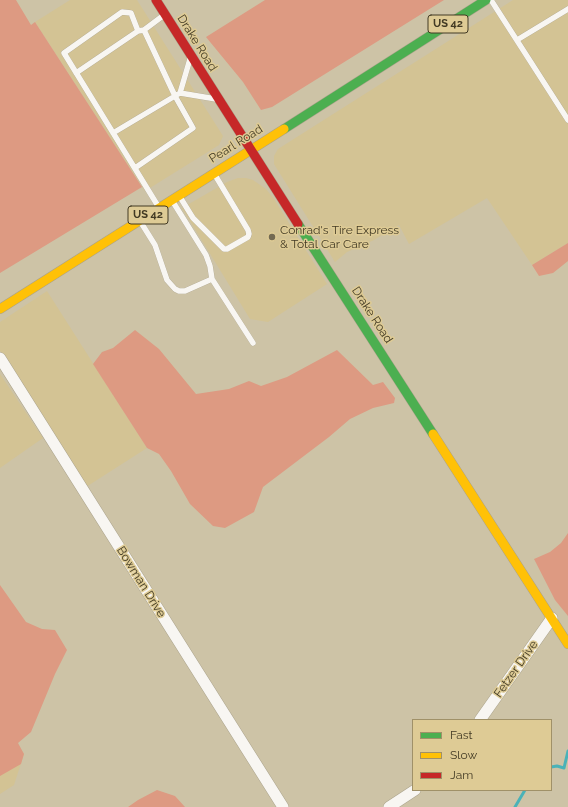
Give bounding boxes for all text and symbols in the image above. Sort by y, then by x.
street label: Drake Road [174,12,220,74]
road number: US 42 [428,15,468,33]
street label: Pearl Road [207,122,265,166]
road number: US 42 [128,206,168,224]
place label: Conrad's Tire Express & Total Car Care [280,223,399,251]
marker: Conrad's Tire Express & Total Car Care [267,232,277,242]
street label: Drake Road [348,284,396,346]
street label: Bowman Drive [113,544,169,620]
street label: Fetzer Drive [491,638,541,700]
legend [412,719,552,791]
text: Fast [450,728,473,742]
text: Slow [450,748,477,762]
text: Jam [450,768,473,782]

